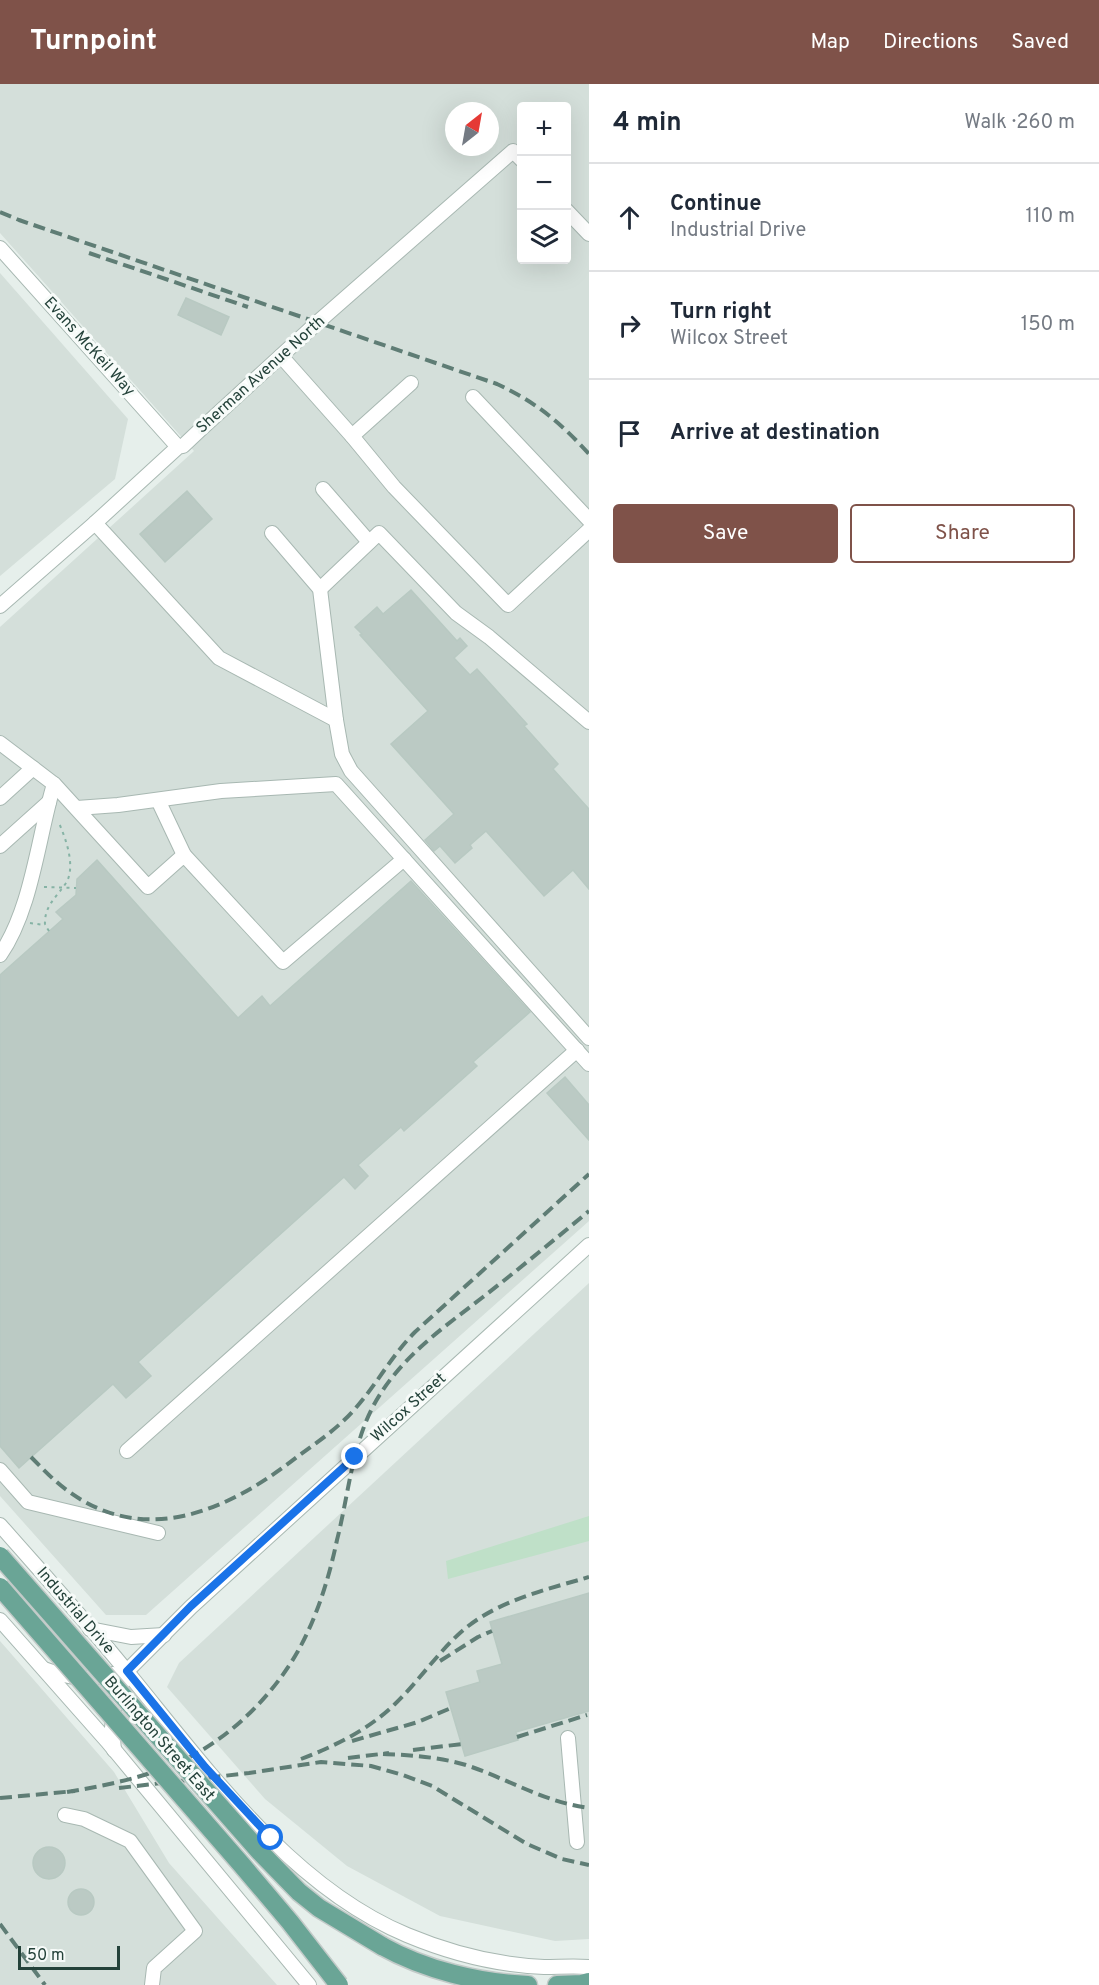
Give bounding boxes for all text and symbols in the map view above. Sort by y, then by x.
text: Turnpoint [30,24,157,60]
text: Map [810,29,850,56]
text: Directions [883,29,978,56]
text: Saved [1011,29,1069,56]
north arrow [445,102,499,156]
map controls [517,102,571,264]
button: + [517,102,571,156]
text: 4 min [613,107,682,140]
text: Walk · 260 m [964,110,1075,136]
button: − [517,156,571,210]
text: Continue [670,191,761,218]
icon: ahead [613,201,646,234]
text: 110 m [1026,204,1075,230]
button: layers [517,210,571,264]
text: Industrial Drive [670,218,806,244]
street label: Evans McKeil Way [39,293,139,401]
text: Turn right [670,299,772,326]
icon: right [613,309,646,342]
street label: Sherman Avenue North [192,312,330,438]
text: 150 m [1021,312,1075,338]
text: Wilcox Street [670,326,788,352]
icon: arrive [613,417,646,450]
text: Arrive at destination [670,420,880,447]
button: Save [613,504,838,563]
button: Share [850,504,1075,563]
street label: Wilcox Street [367,1369,451,1447]
route end [341,1443,367,1469]
street label: Industrial Drive [32,1563,118,1659]
street label: Burlington Street East [99,1672,219,1806]
route start [257,1824,283,1850]
scale bar [18,1943,120,1970]
text: 50 m [27,1946,65,1966]

